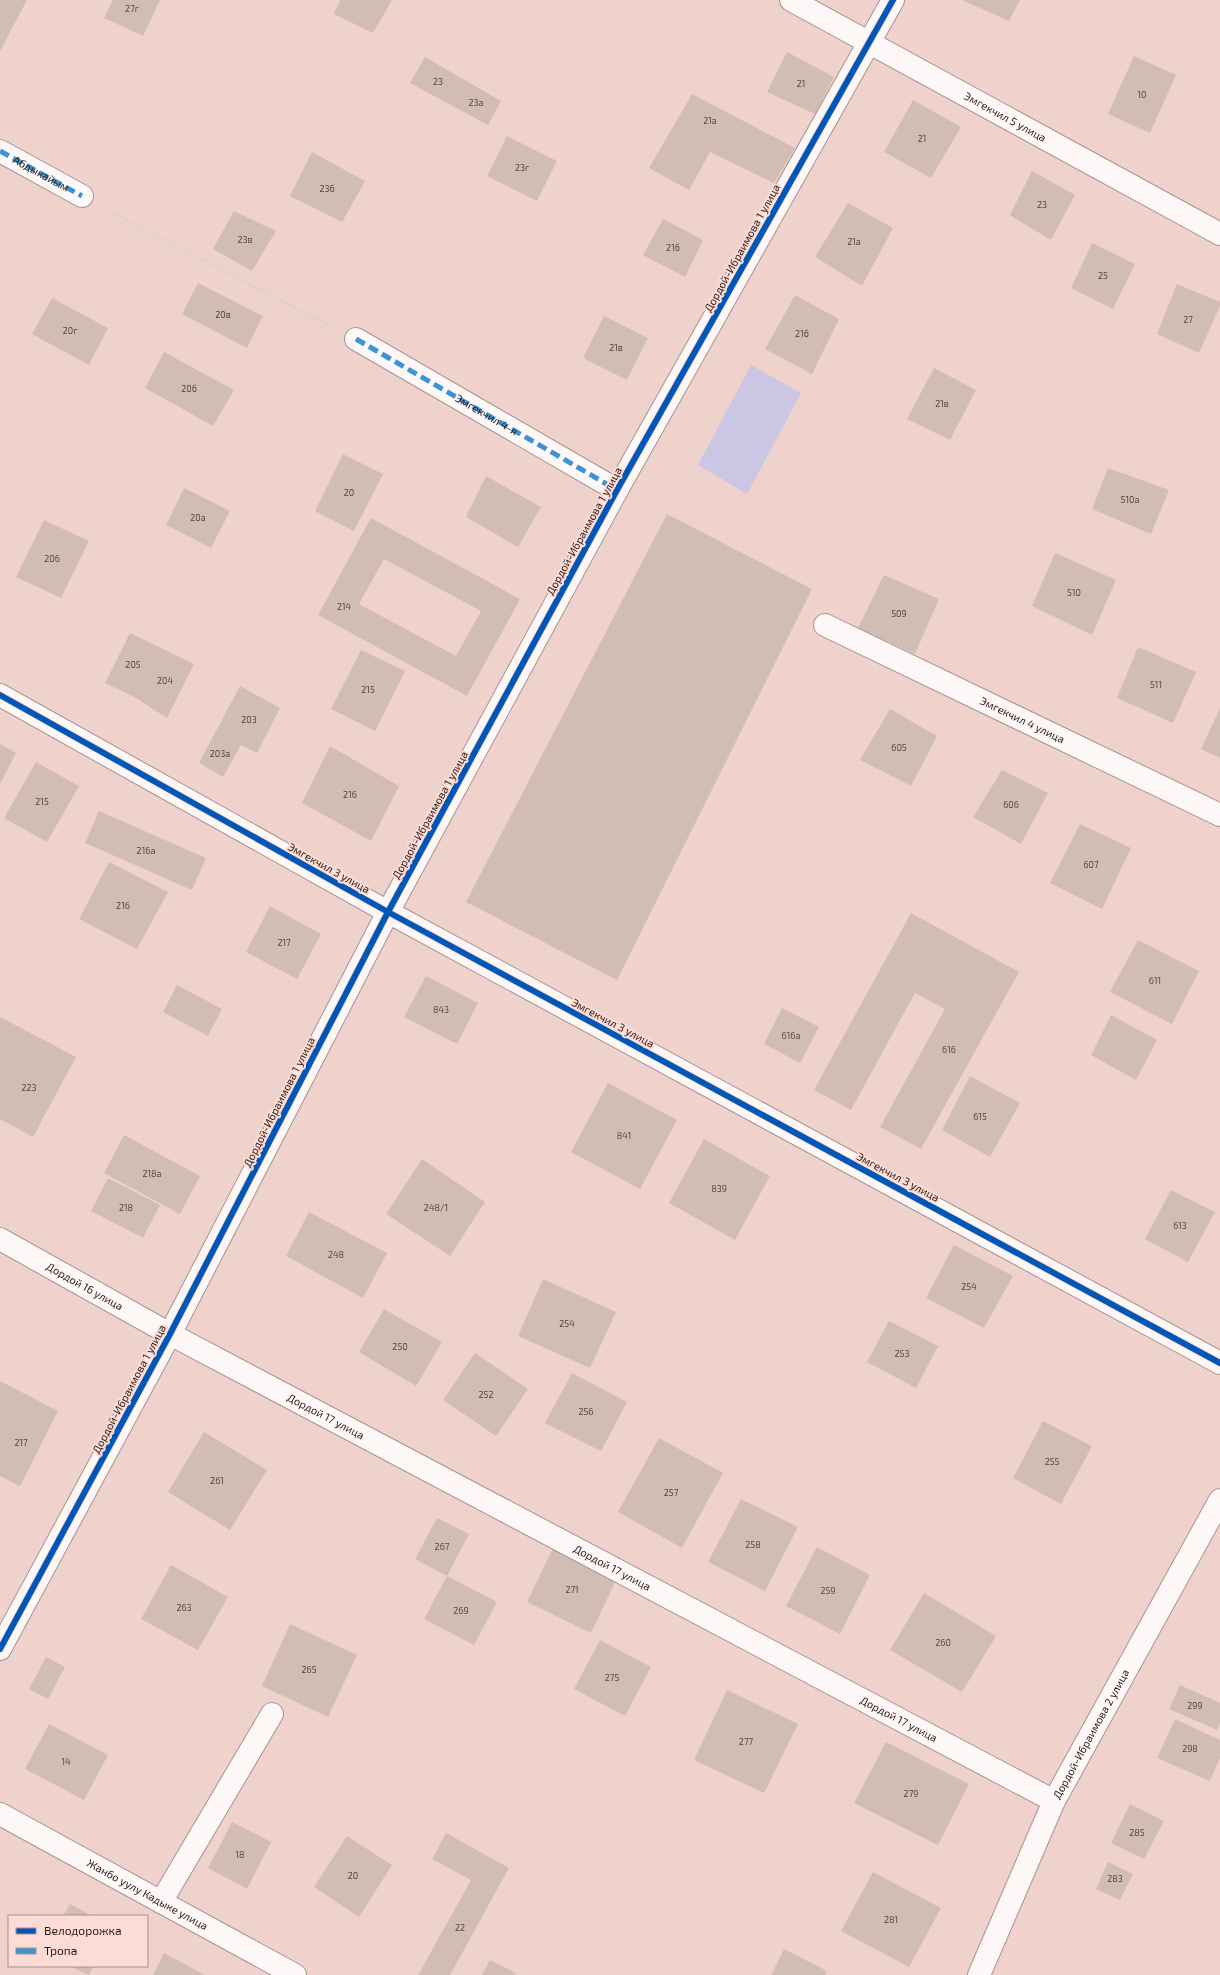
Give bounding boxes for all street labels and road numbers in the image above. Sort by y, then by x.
street label: Эмгекчил 5 улица [962,89,1049,144]
street label: Абдыкайым [11,153,72,194]
street label: Дордой-Ибраимова 1 улица [701,182,783,314]
street label: Эмгекчил 4-я [453,391,521,437]
street label: Дордой-Ибраимова 1 улица [543,465,625,597]
street label: Эмгекчил 4 улица [978,694,1067,745]
street label: Дордой-Ибраимова 1 улица [389,749,471,881]
street label: Эмгекчил 3 улица [286,840,372,896]
street label: Эмгекчил 3 улица [569,995,657,1051]
street label: Дордой-Ибраимова 1 улица [240,1035,318,1169]
street label: Эмгекчил 3 улица [854,1149,942,1205]
street label: Дордой 16 улица [44,1259,126,1312]
street label: Дордой-Ибраимова 1 улица [89,1322,169,1456]
street label: Дордой 17 улица [285,1390,367,1442]
street label: Дордой 17 улица [572,1542,653,1593]
street label: Дордой-Ибраимова 2 улица [1050,1667,1131,1801]
street label: Дордой 17 улица [858,1693,940,1744]
street label: Жанбо уулу Кадыке улица [85,1856,210,1932]

